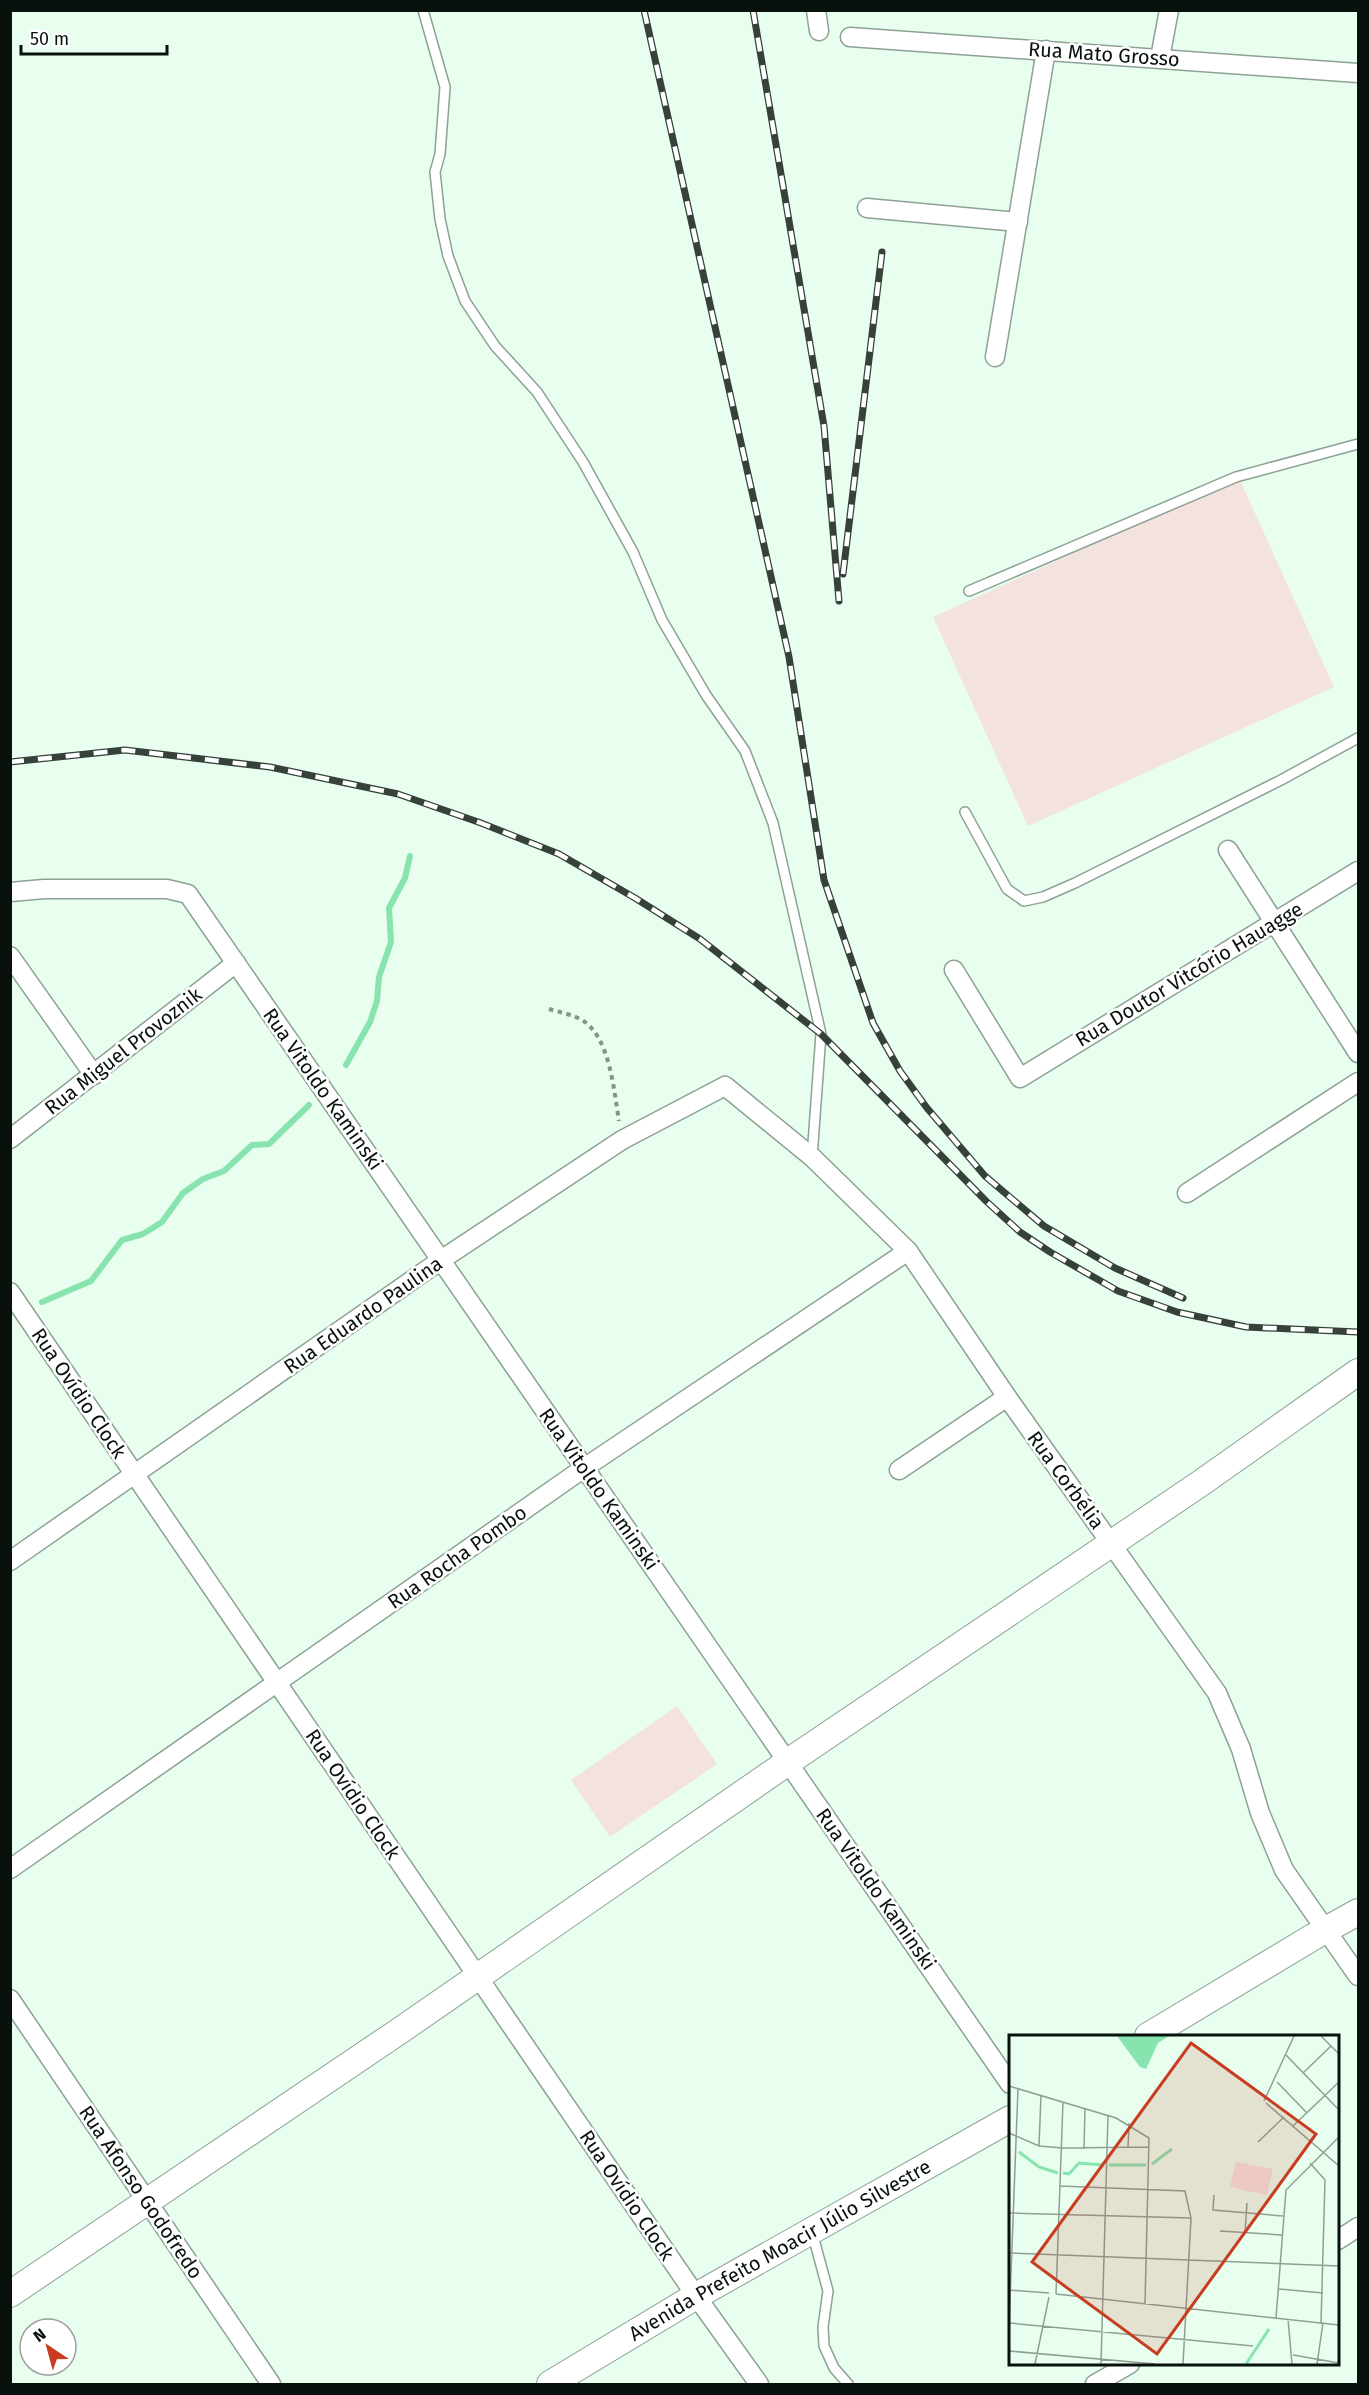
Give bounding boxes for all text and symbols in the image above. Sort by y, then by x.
scale bar [21,18,166,56]
text: 50 m [30,28,69,50]
street label: Rua Mato Grosso [1027,37,1181,71]
street label: Rua Doutor Vitcório Hauagge [1071,897,1307,1051]
street label: Rua Miguel Provoznik [40,982,207,1120]
street label: Rua Vitoldo Kaminski [258,1003,388,1175]
street label: Rua Eduardo Paulina [279,1251,447,1379]
street label: Rua Ovídio Clock [27,1323,132,1463]
street label: Rua Vitoldo Kaminski [534,1403,664,1575]
street label: Rua Corbélia [1022,1426,1110,1534]
street label: Rua Rocha Pombo [383,1500,531,1614]
street label: Rua Ovídio Clock [301,1724,406,1864]
street label: Rua Vitoldo Kaminski [811,1803,941,1975]
inset map [1009,2035,1339,2365]
street label: Rua Afonso Godofredo [74,2101,208,2283]
street label: Rua Ovídio Clock [575,2125,680,2265]
street label: Avenida Prefeito Moacir Júlio Silvestre [624,2154,935,2346]
north arrow [18,2317,78,2377]
text: N [30,2324,49,2346]

